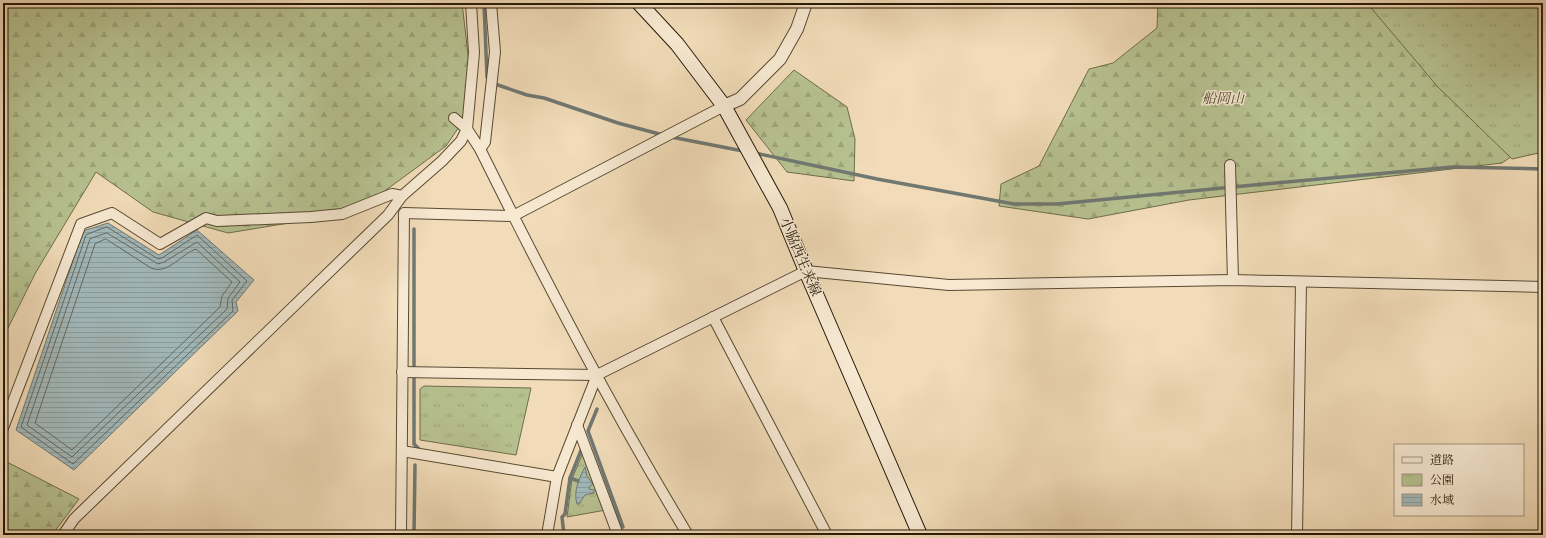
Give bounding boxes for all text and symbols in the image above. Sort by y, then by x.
park label: 船岡山 [1202,91,1245,106]
street label: 小脇西生来線 [777,215,824,298]
legend [1394,444,1524,516]
text: 道路 [1430,453,1454,467]
text: 公園 [1430,474,1454,487]
text: 水域 [1430,493,1454,507]

